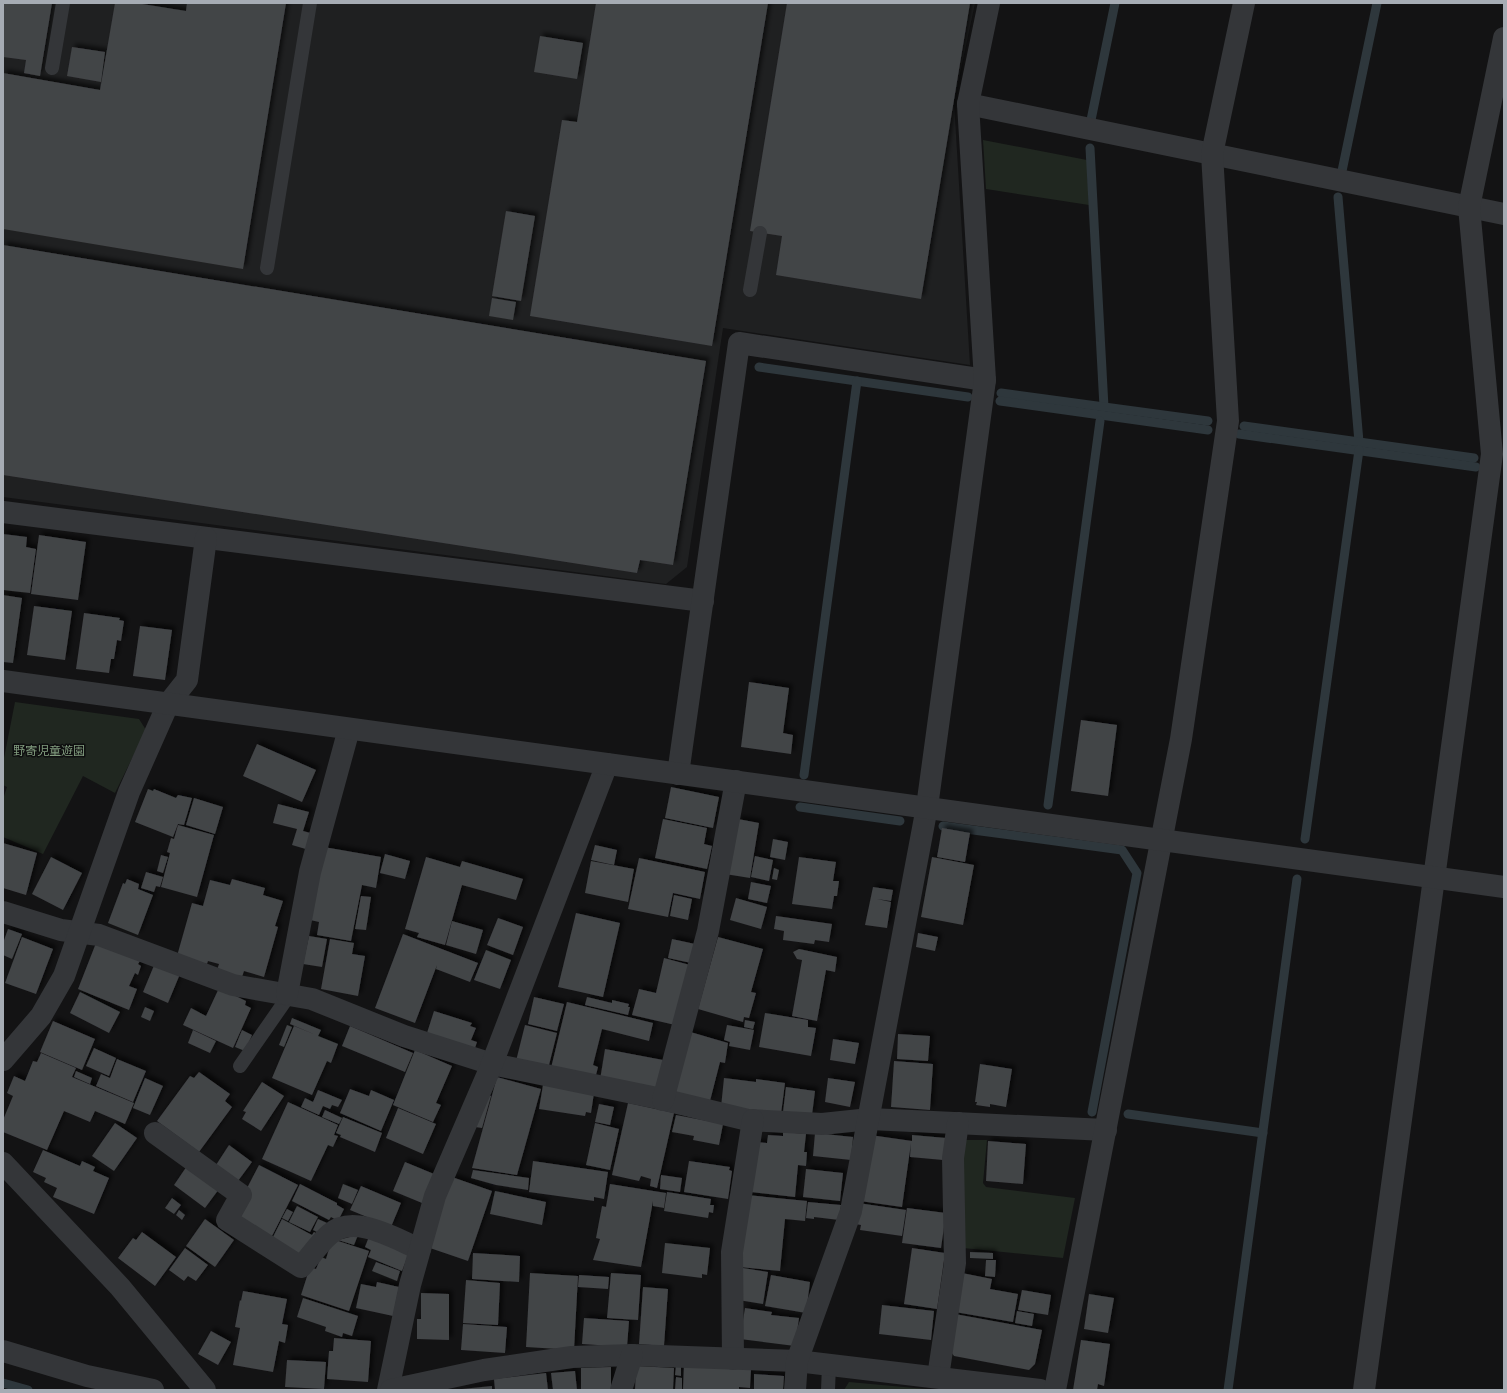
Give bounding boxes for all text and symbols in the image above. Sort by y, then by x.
park label: 野寄児童遊園 [13,744,85,757]

